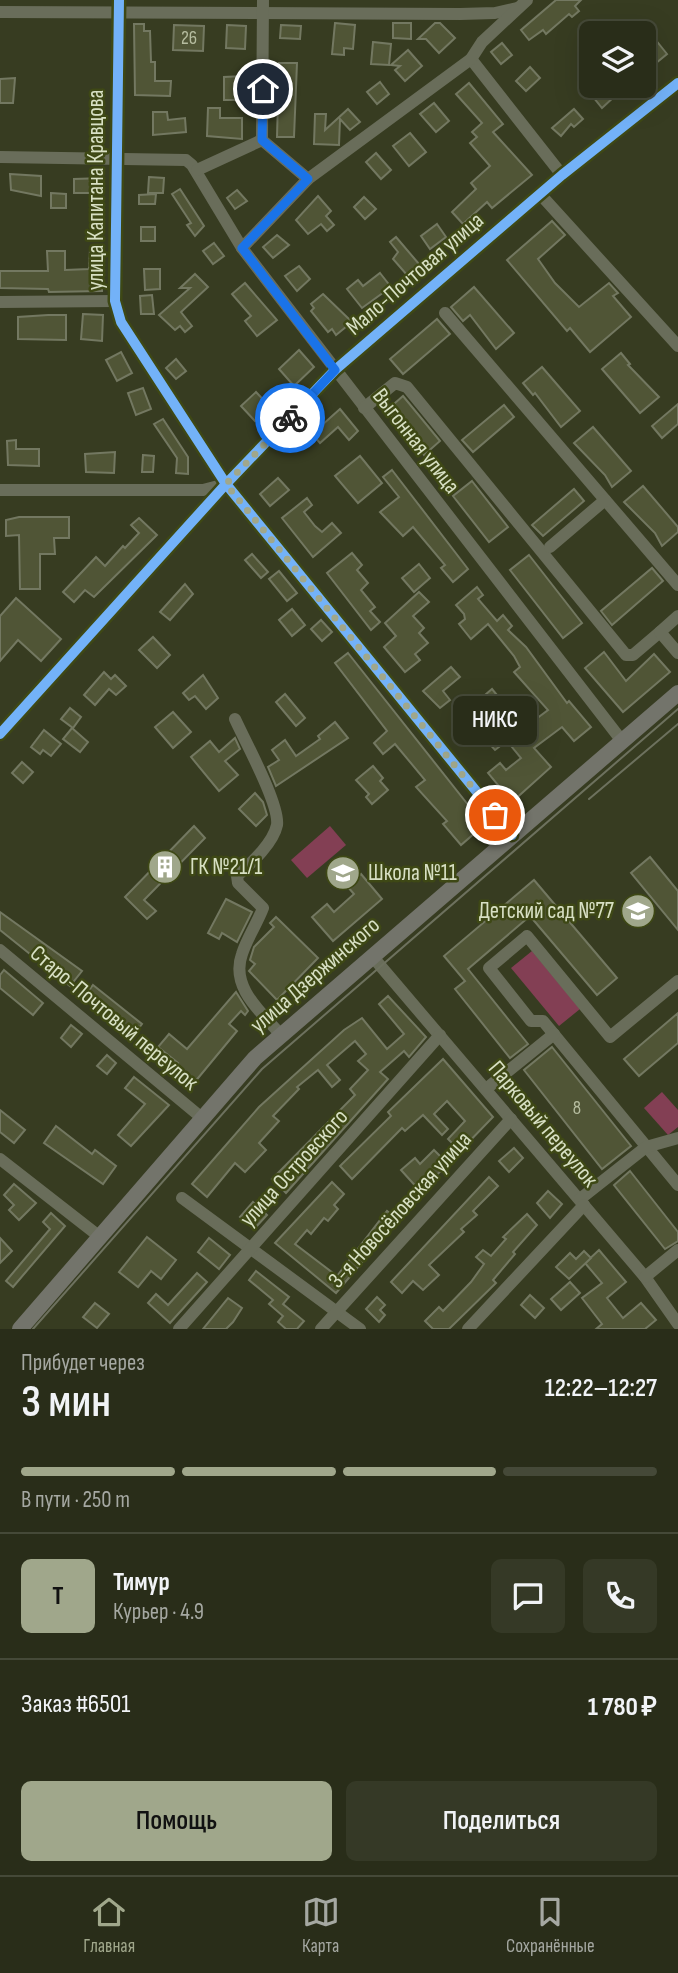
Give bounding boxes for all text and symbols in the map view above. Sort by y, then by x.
map controls [579,21,656,98]
button: layers [579,21,656,98]
house number: 26 [181,27,197,50]
pin [233,59,293,119]
icon: home [244,70,282,108]
street label: улица Капитана Кравцова [82,90,110,290]
street label: Мало-Почтовая улица [340,207,490,341]
courier [255,383,325,453]
street label: Выгонная улица [366,383,466,499]
icon: bike [271,399,309,437]
callout: НИКС [453,696,537,745]
text: НИКС [472,706,518,734]
pin [465,785,525,845]
icon: bag [476,796,514,834]
building icon: ГК №21/1 [146,848,184,886]
place label: ГК №21/1 [190,853,262,881]
school or university icon: Школа №11 [324,854,362,892]
place label: Школа №11 [368,859,457,887]
school or university icon: Детский сад №77 [619,892,657,930]
place label: Детский сад №77 [479,897,614,925]
street label: улица Дзержинского [244,911,386,1039]
street label: Старо-Почтовый переулок [24,939,204,1097]
street label: Парковый переулок [482,1055,604,1193]
house number: 8 [573,1097,581,1120]
street label: улица Островского [234,1103,354,1233]
street label: 3-я Новосёловская улица [322,1126,478,1294]
text: Прибудет через [21,1349,145,1377]
text: 12:22–12:27 [545,1373,657,1404]
text: 3 мин [21,1375,111,1430]
text: В пути · 250 m [21,1486,130,1514]
button: chat [491,1559,565,1633]
button: phone [583,1559,657,1633]
text: Тимур [113,1567,170,1598]
text: Т [52,1581,64,1612]
text: Курьер · 4.9 [113,1598,204,1626]
text: Заказ #6501 [21,1689,130,1720]
text: 1 780 ₽ [588,1692,657,1723]
button: Помощь [21,1781,332,1861]
button: Поделиться [346,1781,657,1861]
tab: Главная [83,1893,135,1958]
tab: Карта [302,1893,340,1958]
tab: Сохранённые [506,1893,595,1958]

